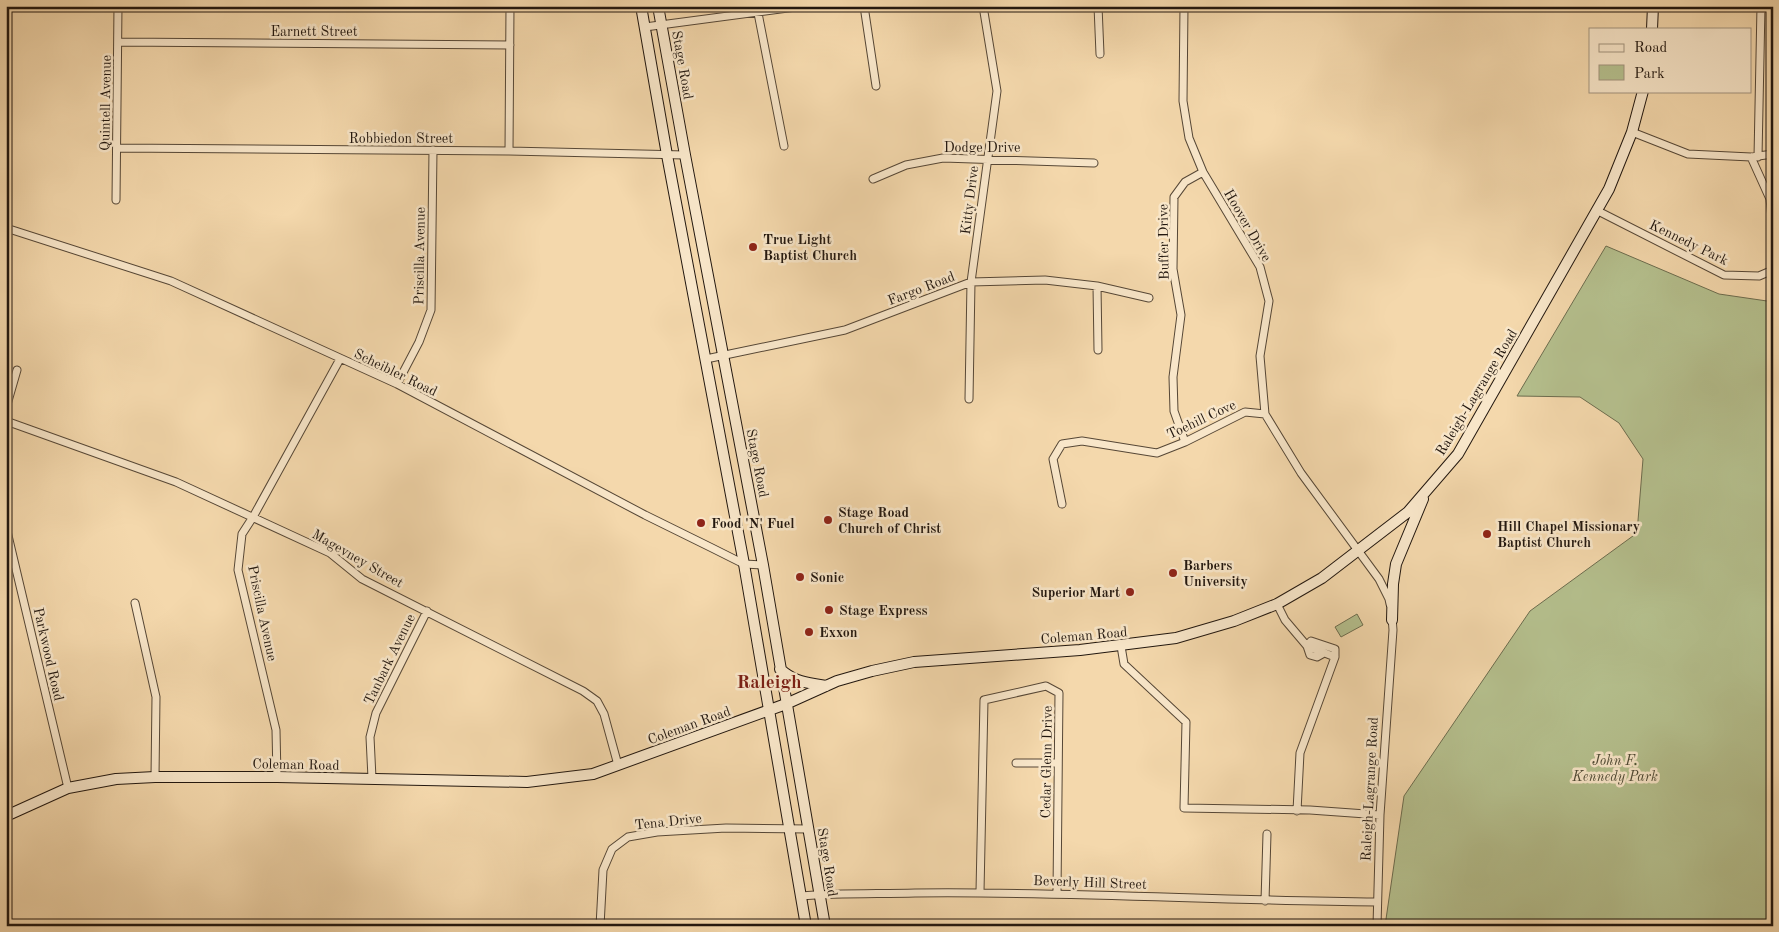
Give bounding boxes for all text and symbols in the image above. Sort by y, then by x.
street label: Earnett Street [270,25,358,39]
legend [1589,28,1752,92]
street label: Stage Road [669,30,695,101]
text: Road [1634,41,1668,56]
street label: Quintell Avenue [98,55,114,151]
text: Park [1634,67,1665,82]
street label: Robbiedon Street [349,132,453,146]
street label: Dodge Drive [944,141,1020,155]
street label: Kitty Drive [959,165,981,235]
street label: Hoover Drive [1221,187,1273,264]
street label: Buffer Drive [1156,204,1172,280]
street label: Priscilla Avenue [412,207,428,305]
street label: Kennedy Park [1647,218,1730,268]
place label: True Light Baptist Church [763,233,857,263]
marker: True Light Baptist Church [747,241,759,253]
street label: Fargo Road [886,270,957,308]
street label: Raleigh-Lagrange Road [1434,327,1520,458]
street label: Scheibler Road [352,347,439,399]
street label: Toehill Cove [1165,398,1238,442]
street label: Stage Road [744,428,771,499]
place label: Stage Road Church of Christ [838,506,941,536]
marker: Stage Road Church of Christ [822,514,834,526]
marker: Food 'N' Fuel [695,517,707,529]
place label: Food 'N' Fuel [711,517,795,531]
place label: Hill Chapel Missionary Baptist Church [1497,520,1640,550]
street label: Magevney Street [310,527,405,591]
marker: Hill Chapel Missionary Baptist Church [1481,528,1493,540]
place label: Barbers University [1183,559,1248,589]
street label: Priscilla Avenue [245,564,279,663]
marker: Barbers University [1167,567,1179,579]
marker: Sonic [794,571,806,583]
place label: Sonic [810,571,844,585]
place label: Superior Mart [1031,586,1120,600]
marker: Superior Mart [1124,586,1136,598]
marker: Stage Express [823,604,835,616]
place label: Stage Express [839,604,927,618]
street label: Parkwood Road [30,606,66,702]
street label: Tanbark Avenue [362,612,418,707]
street label: Coleman Road [1040,625,1128,647]
marker: Exxon [803,626,815,638]
place label: Exxon [819,626,858,640]
district label: Raleigh [736,674,802,693]
street label: Coleman Road [646,704,733,747]
street label: Cedar Glenn Drive [1039,706,1055,818]
street label: Raleigh-Lagrange Road [1359,717,1381,862]
park label: John F. Kennedy Park [1571,754,1658,785]
street label: Coleman Road [252,757,340,773]
street label: Tena Drive [634,812,702,832]
street label: Stage Road [815,827,839,898]
street label: Beverly Hill Street [1033,874,1147,892]

